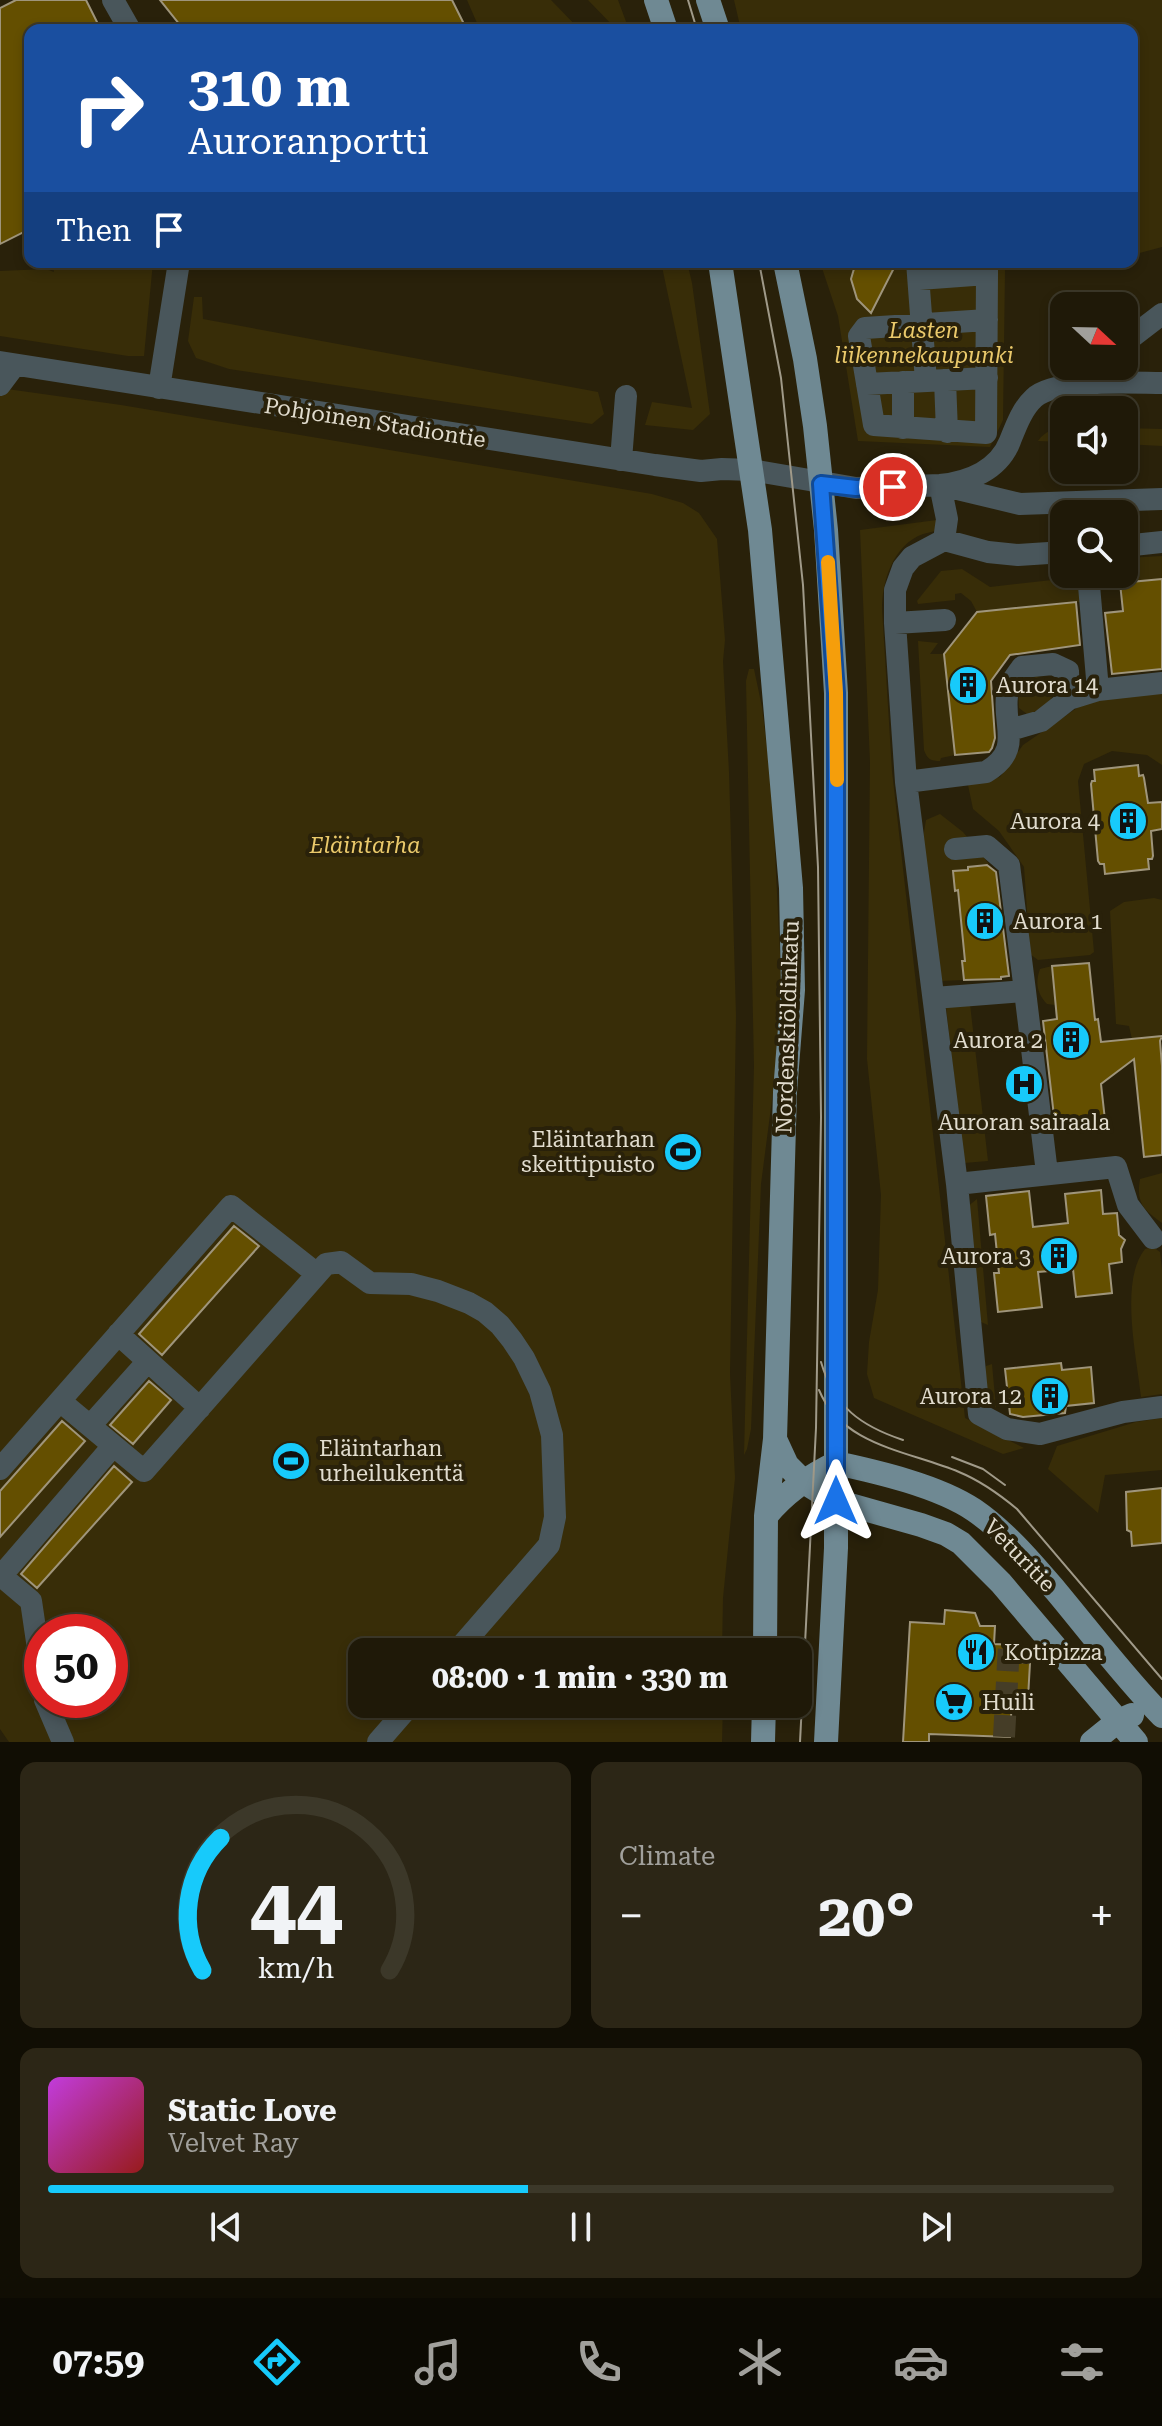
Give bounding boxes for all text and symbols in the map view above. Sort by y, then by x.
text: 310 m [188,54,350,120]
icon: right [56,56,160,160]
text: Auroranportti [188,121,429,163]
icon: arrive [147,208,191,252]
text: Then [56,213,131,248]
north arrow [1050,292,1138,380]
map controls [1050,292,1138,588]
park label: Lasten liikennekaupunki [834,318,1014,368]
street label: Pohjoinen Stadiontie [262,393,488,452]
button: sound [1050,396,1138,484]
pin [859,453,927,521]
icon: arrive [871,465,915,509]
button: search [1050,500,1138,588]
building icon: Aurora 14 [947,664,989,706]
place label: Aurora 14 [996,673,1099,698]
building icon: Aurora 4 [1107,800,1149,842]
place label: Aurora 4 [1010,809,1101,834]
park label: Eläintarha [309,833,421,858]
building icon: Aurora 1 [964,900,1006,942]
place label: Aurora 1 [1013,909,1103,934]
street label: Nordenskiöldinkatu [771,920,804,1134]
building icon: Aurora 2 [1050,1019,1092,1061]
place label: Aurora 2 [953,1028,1043,1053]
hospital icon: Auroran sairaala [1003,1063,1045,1105]
place label: Auroran sairaala [938,1110,1110,1135]
place label: Eläintarhan skeittipuisto [521,1127,655,1177]
sports icon: Eläintarhan skeittipuisto [662,1131,704,1173]
building icon: Aurora 3 [1038,1235,1080,1277]
place label: Aurora 3 [941,1244,1031,1269]
building icon: Aurora 12 [1029,1375,1071,1417]
place label: Aurora 12 [920,1384,1022,1409]
place label: Eläintarhan urheilukenttä [319,1436,464,1486]
sports icon: Eläintarhan urheilukenttä [270,1440,312,1482]
position arrow [794,1459,878,1543]
street label: Veturitie [979,1514,1060,1597]
speed limit sign: 50 [24,1614,128,1718]
restaurant icon: Kotipizza [955,1631,997,1673]
place label: Kotipizza [1004,1640,1103,1665]
text: 08:00 · 1 min · 330 m [432,1660,728,1695]
supermarket icon: Huili [933,1681,975,1723]
place label: Huili [982,1690,1035,1715]
text: Climate [619,1841,715,1871]
text: 44 [249,1860,342,1957]
text: 20° [818,1880,915,1951]
text: − [619,1890,644,1942]
text: + [1089,1890,1114,1942]
text: km/h [257,1951,334,1985]
text: Static Love [168,2093,337,2128]
text: Velvet Ray [168,2128,299,2158]
icon: previous [204,2205,248,2249]
icon: pause [559,2205,603,2249]
icon: next [914,2205,958,2249]
icon: directions [249,2334,305,2390]
icon: music [410,2334,466,2390]
icon: phone [571,2334,627,2390]
icon: climate [732,2334,788,2390]
icon: car [893,2334,949,2390]
icon: filters [1054,2334,1110,2390]
text: 07:59 [52,2341,144,2383]

